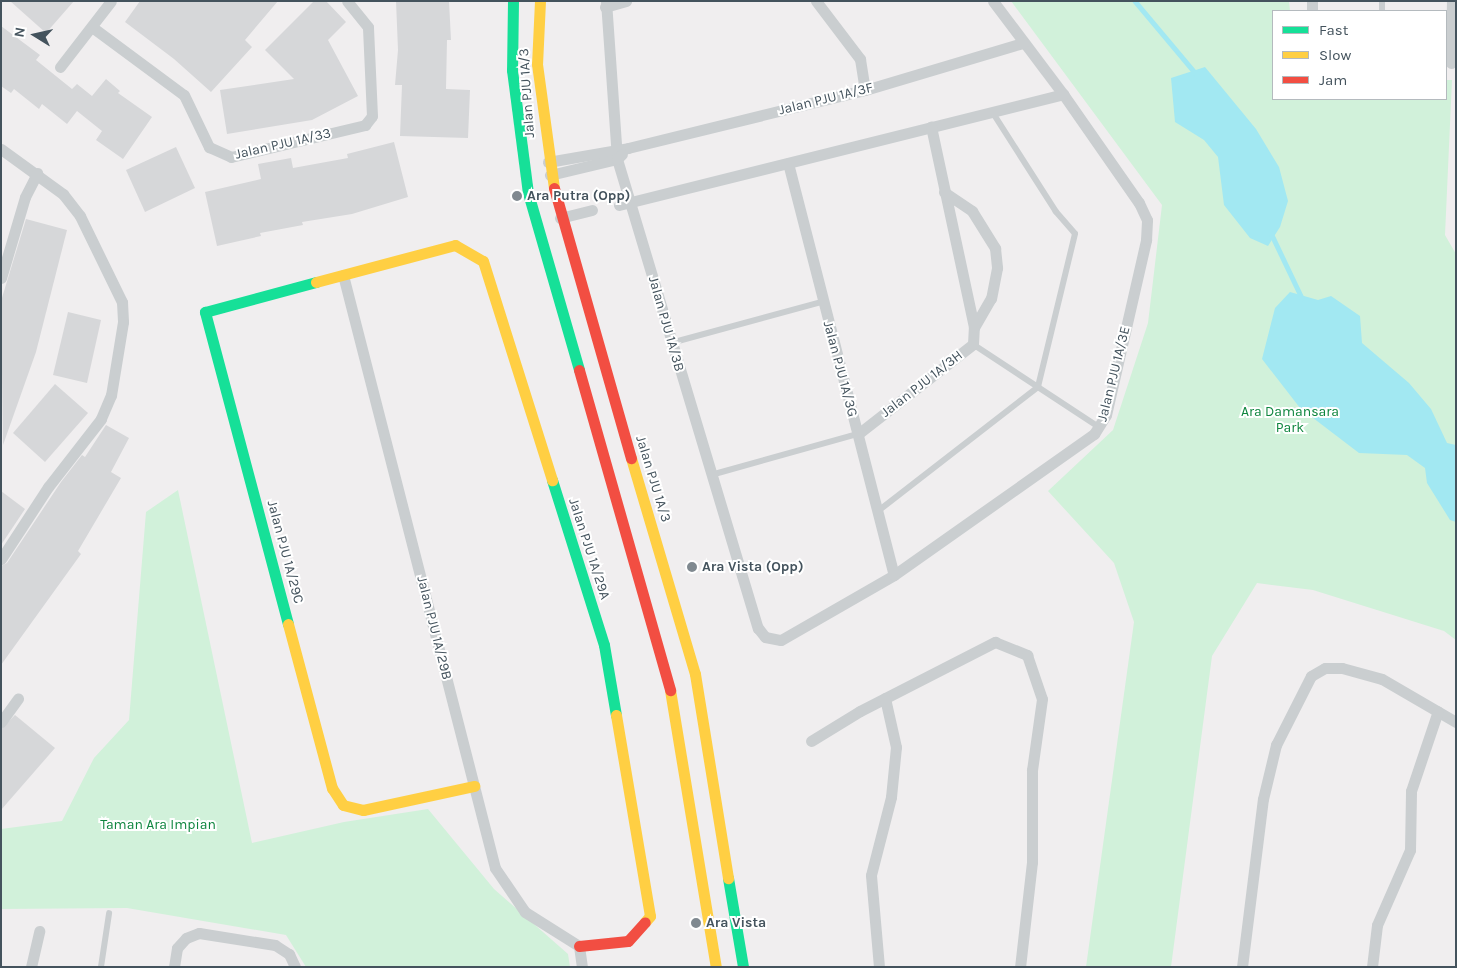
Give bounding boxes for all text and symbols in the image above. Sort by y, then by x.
north arrow [10,10,60,60]
legend [1272,10,1447,100]
text: Fast [1319,21,1348,39]
text: N [10,26,29,39]
text: Slow [1319,46,1351,64]
street label: Jalan PJU 1A/3 [515,48,539,138]
text: Jam [1319,71,1347,89]
street label: Jalan PJU 1A/3F [777,79,875,119]
street label: Jalan PJU 1A/33 [233,125,333,163]
place label: Ara Putra (Opp) [527,188,630,204]
marker: Ara Putra (Opp) [511,190,523,202]
street label: Jalan PJU 1A/3B [644,274,688,374]
street label: Jalan PJU 1A/3G [819,319,861,419]
street label: Jalan PJU 1A/3E [1094,325,1134,423]
street label: Jalan PJU 1A/3H [878,347,966,421]
park label: Ara Damansara Park [1241,404,1339,437]
street label: Jalan PJU 1A/3 [632,434,674,524]
street label: Jalan PJU 1A/29A [565,496,613,602]
street label: Jalan PJU 1A/29C [263,499,307,605]
place label: Ara Vista (Opp) [702,559,803,575]
marker: Ara Vista (Opp) [686,561,698,573]
street label: Jalan PJU 1A/29B [413,574,455,682]
park label: Taman Ara Impian [100,817,216,833]
place label: Ara Vista [706,915,766,931]
marker: Ara Vista [690,917,702,929]

